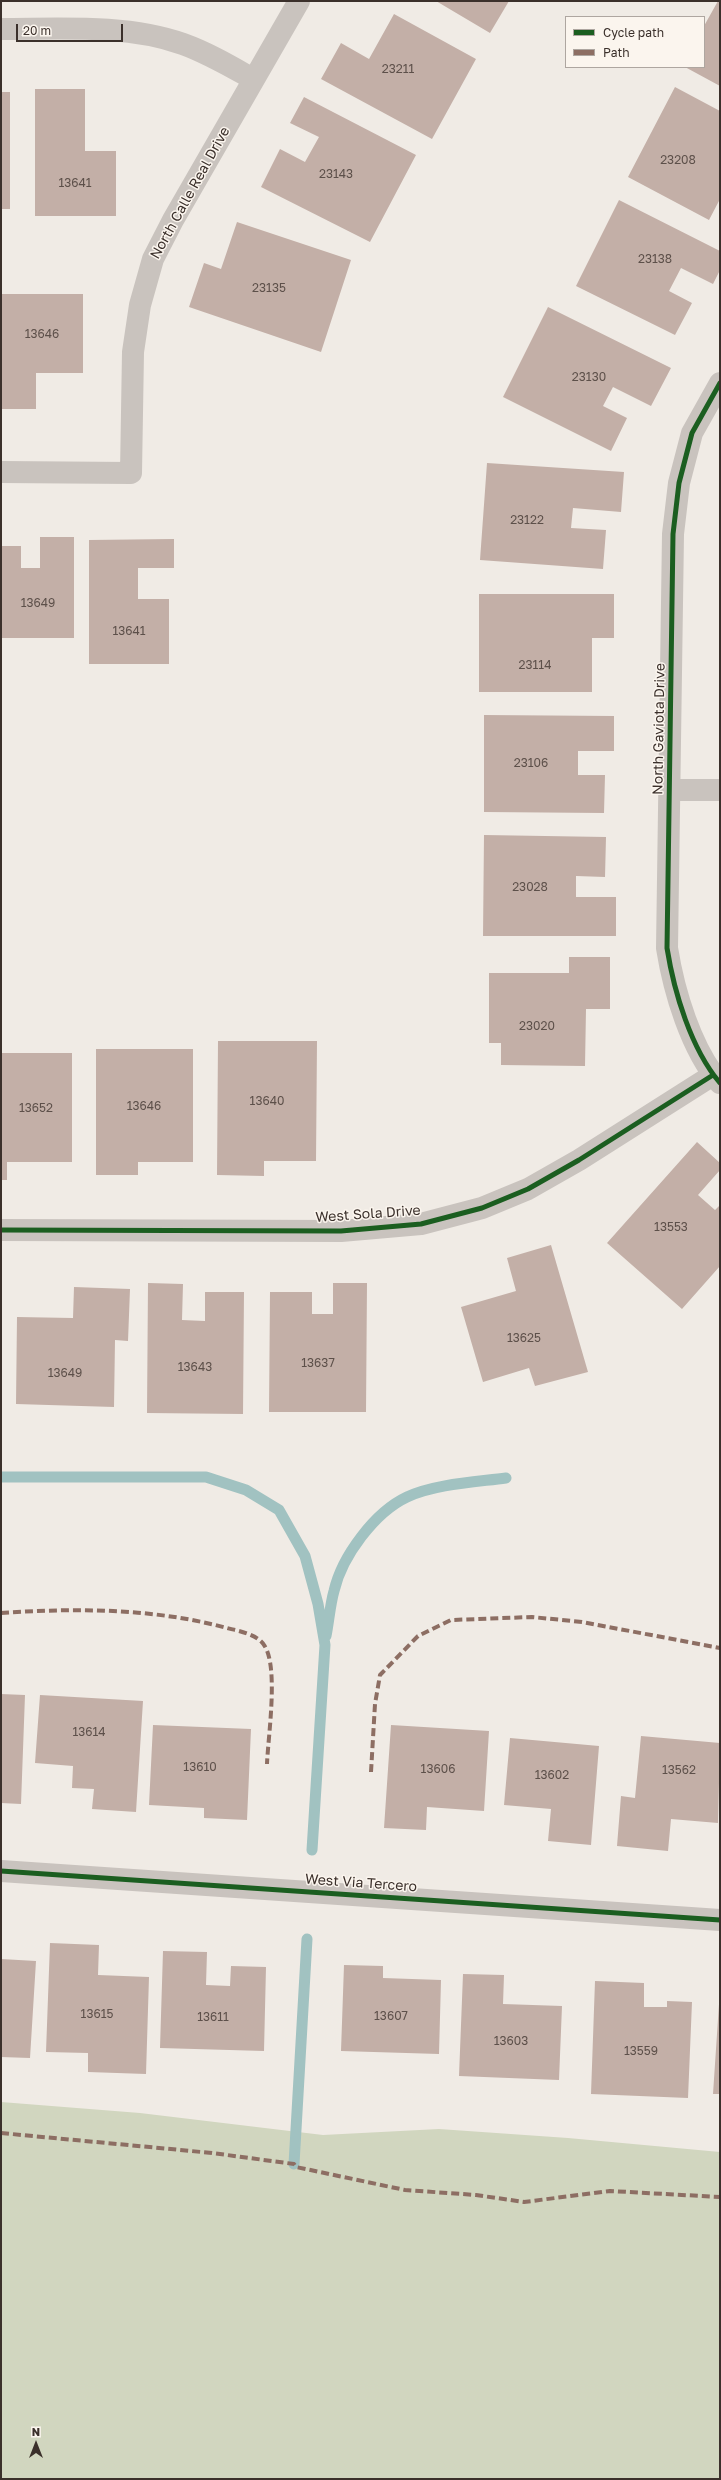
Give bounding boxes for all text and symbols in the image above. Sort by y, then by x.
scale bar [18,16,125,42]
legend [565,16,705,68]
text: 20 m [23,23,51,38]
text: Cycle path [603,25,664,40]
text: Path [603,45,630,60]
house number: 23211 [382,62,414,76]
street label: North Calle Real Drive [147,124,233,262]
house number: 23208 [660,153,696,167]
house number: 23143 [319,167,353,181]
house number: 13641 [58,176,92,190]
house number: 23138 [638,252,672,266]
house number: 23135 [252,281,286,295]
house number: 13646 [25,327,59,341]
house number: 23130 [572,370,606,384]
house number: 23122 [510,513,544,527]
house number: 13649 [21,596,55,610]
house number: 13641 [112,624,146,638]
house number: 23114 [519,658,551,672]
street label: North Gaviota Drive [649,663,669,795]
house number: 23106 [514,756,548,770]
house number: 23028 [512,880,548,894]
house number: 23020 [519,1019,555,1033]
house number: 13640 [250,1094,284,1108]
house number: 13646 [127,1099,161,1113]
house number: 13652 [19,1101,53,1115]
street label: West Sola Drive [315,1202,421,1226]
house number: 13553 [654,1220,688,1234]
house number: 13625 [507,1331,541,1345]
house number: 13637 [301,1356,335,1370]
house number: 13643 [178,1360,212,1374]
house number: 13649 [48,1366,82,1380]
house number: 13614 [72,1725,106,1739]
house number: 13610 [183,1760,217,1774]
house number: 13606 [421,1762,455,1776]
house number: 13562 [662,1763,696,1777]
house number: 13602 [535,1768,569,1782]
street label: West Via Tercero [304,1871,418,1895]
house number: 13615 [81,2007,113,2021]
house number: 13607 [374,2009,408,2023]
house number: 13611 [197,2010,229,2024]
house number: 13603 [494,2034,528,2048]
house number: 13559 [624,2044,658,2058]
north arrow [16,2424,56,2464]
text: N [32,2425,40,2438]

